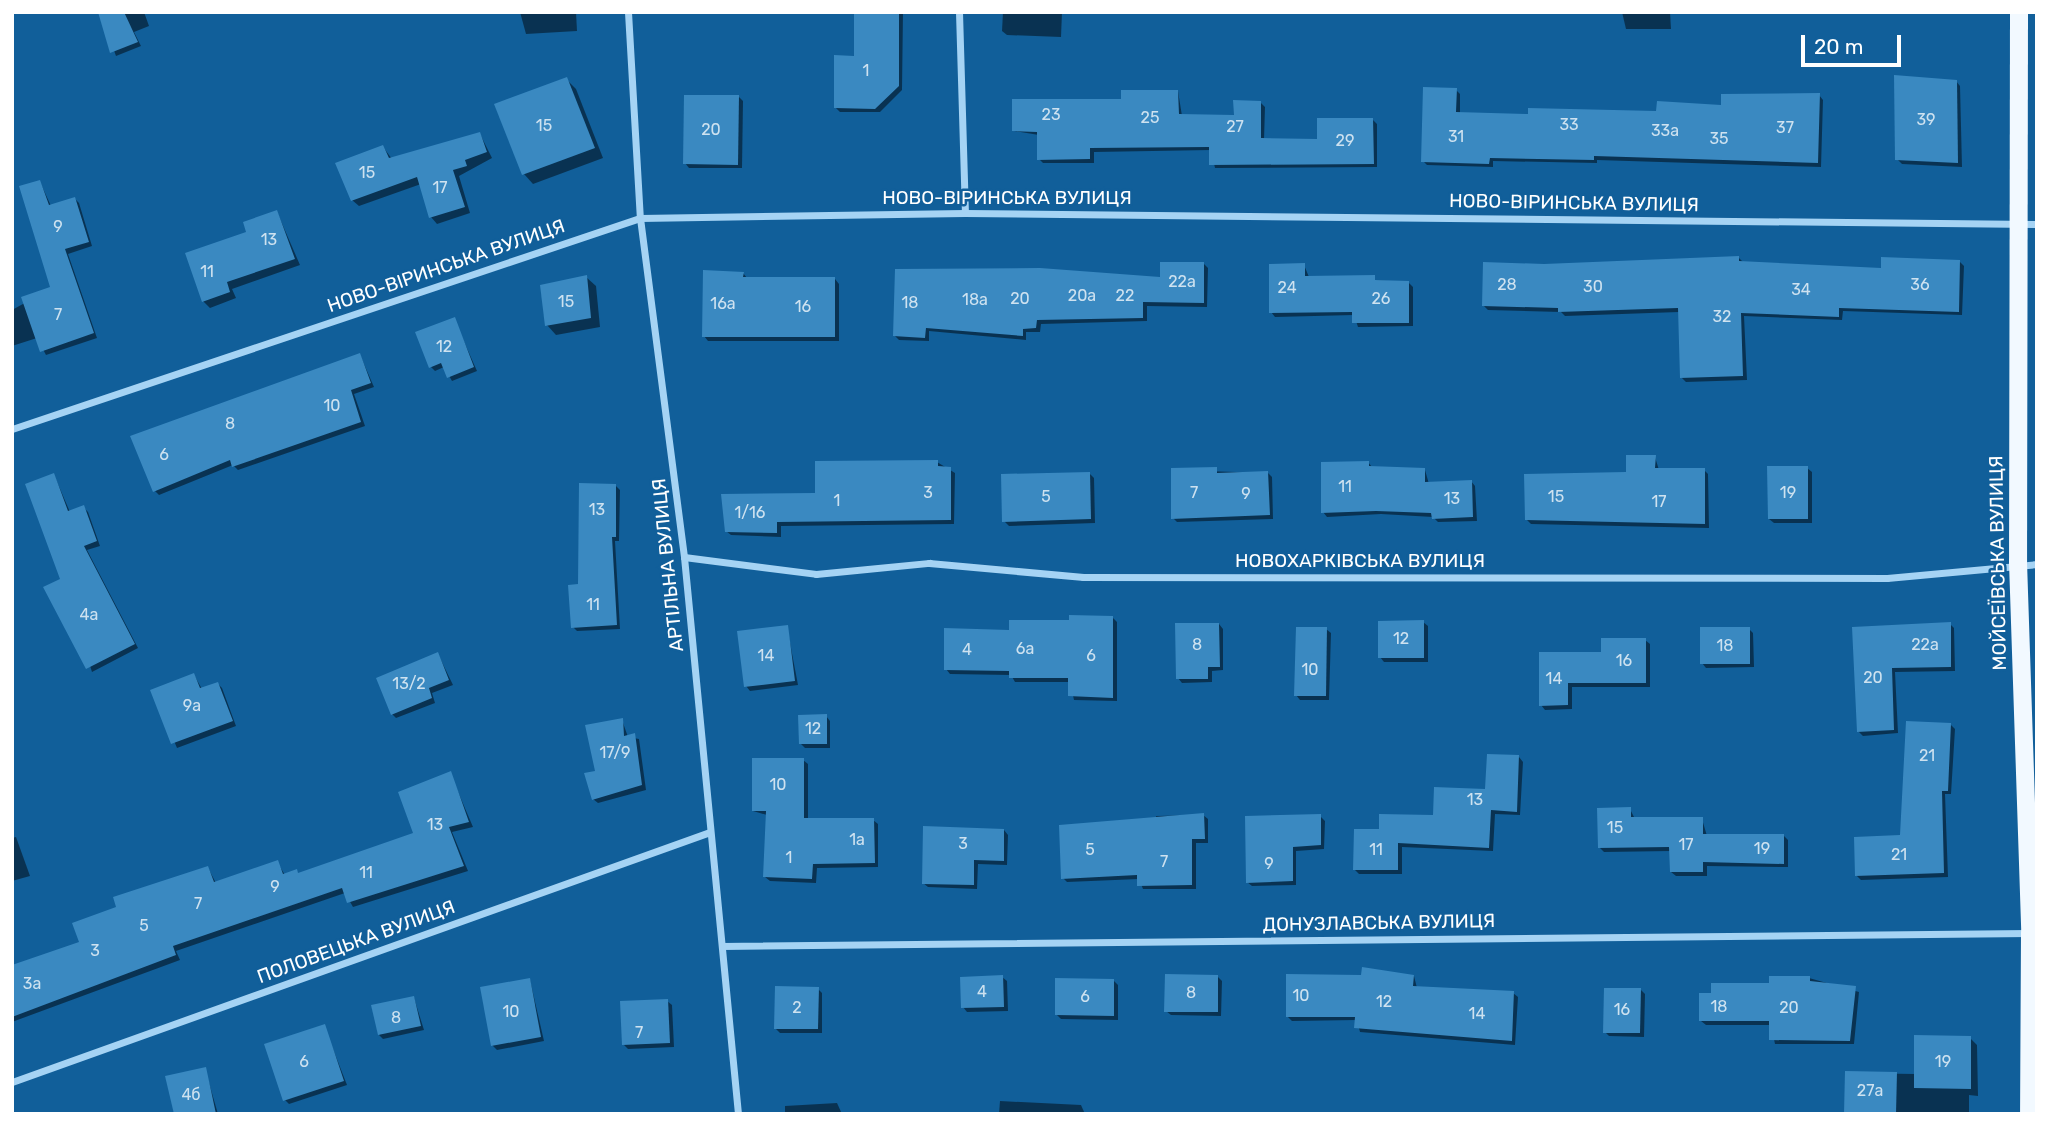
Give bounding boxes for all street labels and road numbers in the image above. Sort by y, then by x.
street label: НОВО-ВІРИНСЬКА ВУЛИЦЯ [882,187,1132,209]
street label: НОВО-ВІРИНСЬКА ВУЛИЦЯ [1449,189,1699,217]
street label: НОВО-ВІРИНСЬКА ВУЛИЦЯ [324,215,568,317]
street label: МОЙСЕЇВСЬКА ВУЛИЦЯ [1985,455,2011,671]
street label: АРТІЛЬНА ВУЛИЦЯ [648,477,688,653]
street label: НОВОХАРКІВСЬКА ВУЛИЦЯ [1235,550,1485,572]
street label: ПОЛОВЕЦЬКА ВУЛИЦЯ [254,896,458,988]
street label: ДОНУЗЛАВСЬКА ВУЛИЦЯ [1263,910,1495,936]

